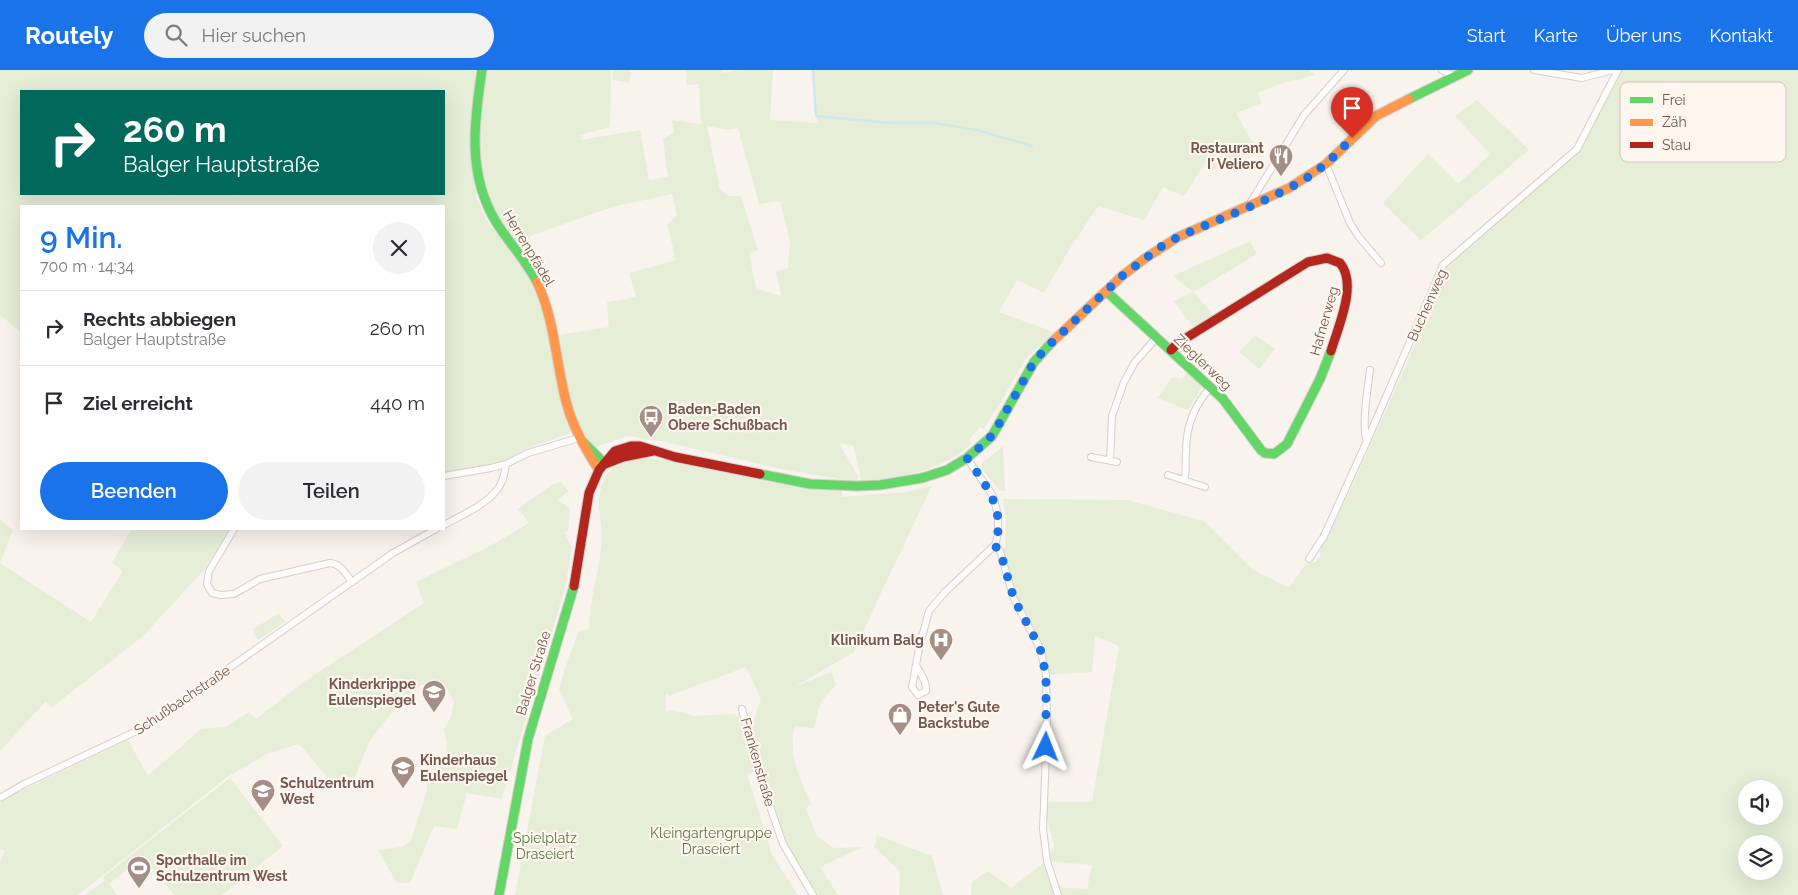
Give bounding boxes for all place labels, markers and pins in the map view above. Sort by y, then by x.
pin [1331,87,1373,138]
place label: Restaurant I' Veliero [1190,140,1265,172]
restaurant icon: Restaurant I' Veliero [1268,143,1294,177]
place label: Baden-Baden Obere Schußbach [668,401,788,433]
bus stop icon: Baden-Baden Obere Schußbach [638,404,664,438]
hospital icon: Klinikum Balg [928,627,954,661]
place label: Klinikum Balg [831,632,924,648]
place label: Kinderkrippe Eulenspiegel [328,676,417,708]
school or university icon: Kinderkrippe Eulenspiegel [421,679,447,713]
place label: Peter's Gute Backstube [918,699,1000,731]
shop icon: Peter's Gute Backstube [887,702,913,736]
place label: Kinderhaus Eulenspiegel [420,752,508,784]
school or university icon: Kinderhaus Eulenspiegel [390,755,416,789]
place label: Schulzentrum West [280,775,374,807]
school or university icon: Schulzentrum West [250,778,276,812]
place label: Sporthalle im Schulzentrum West [156,852,288,884]
sports icon: Sporthalle im Schulzentrum West [126,855,152,889]

